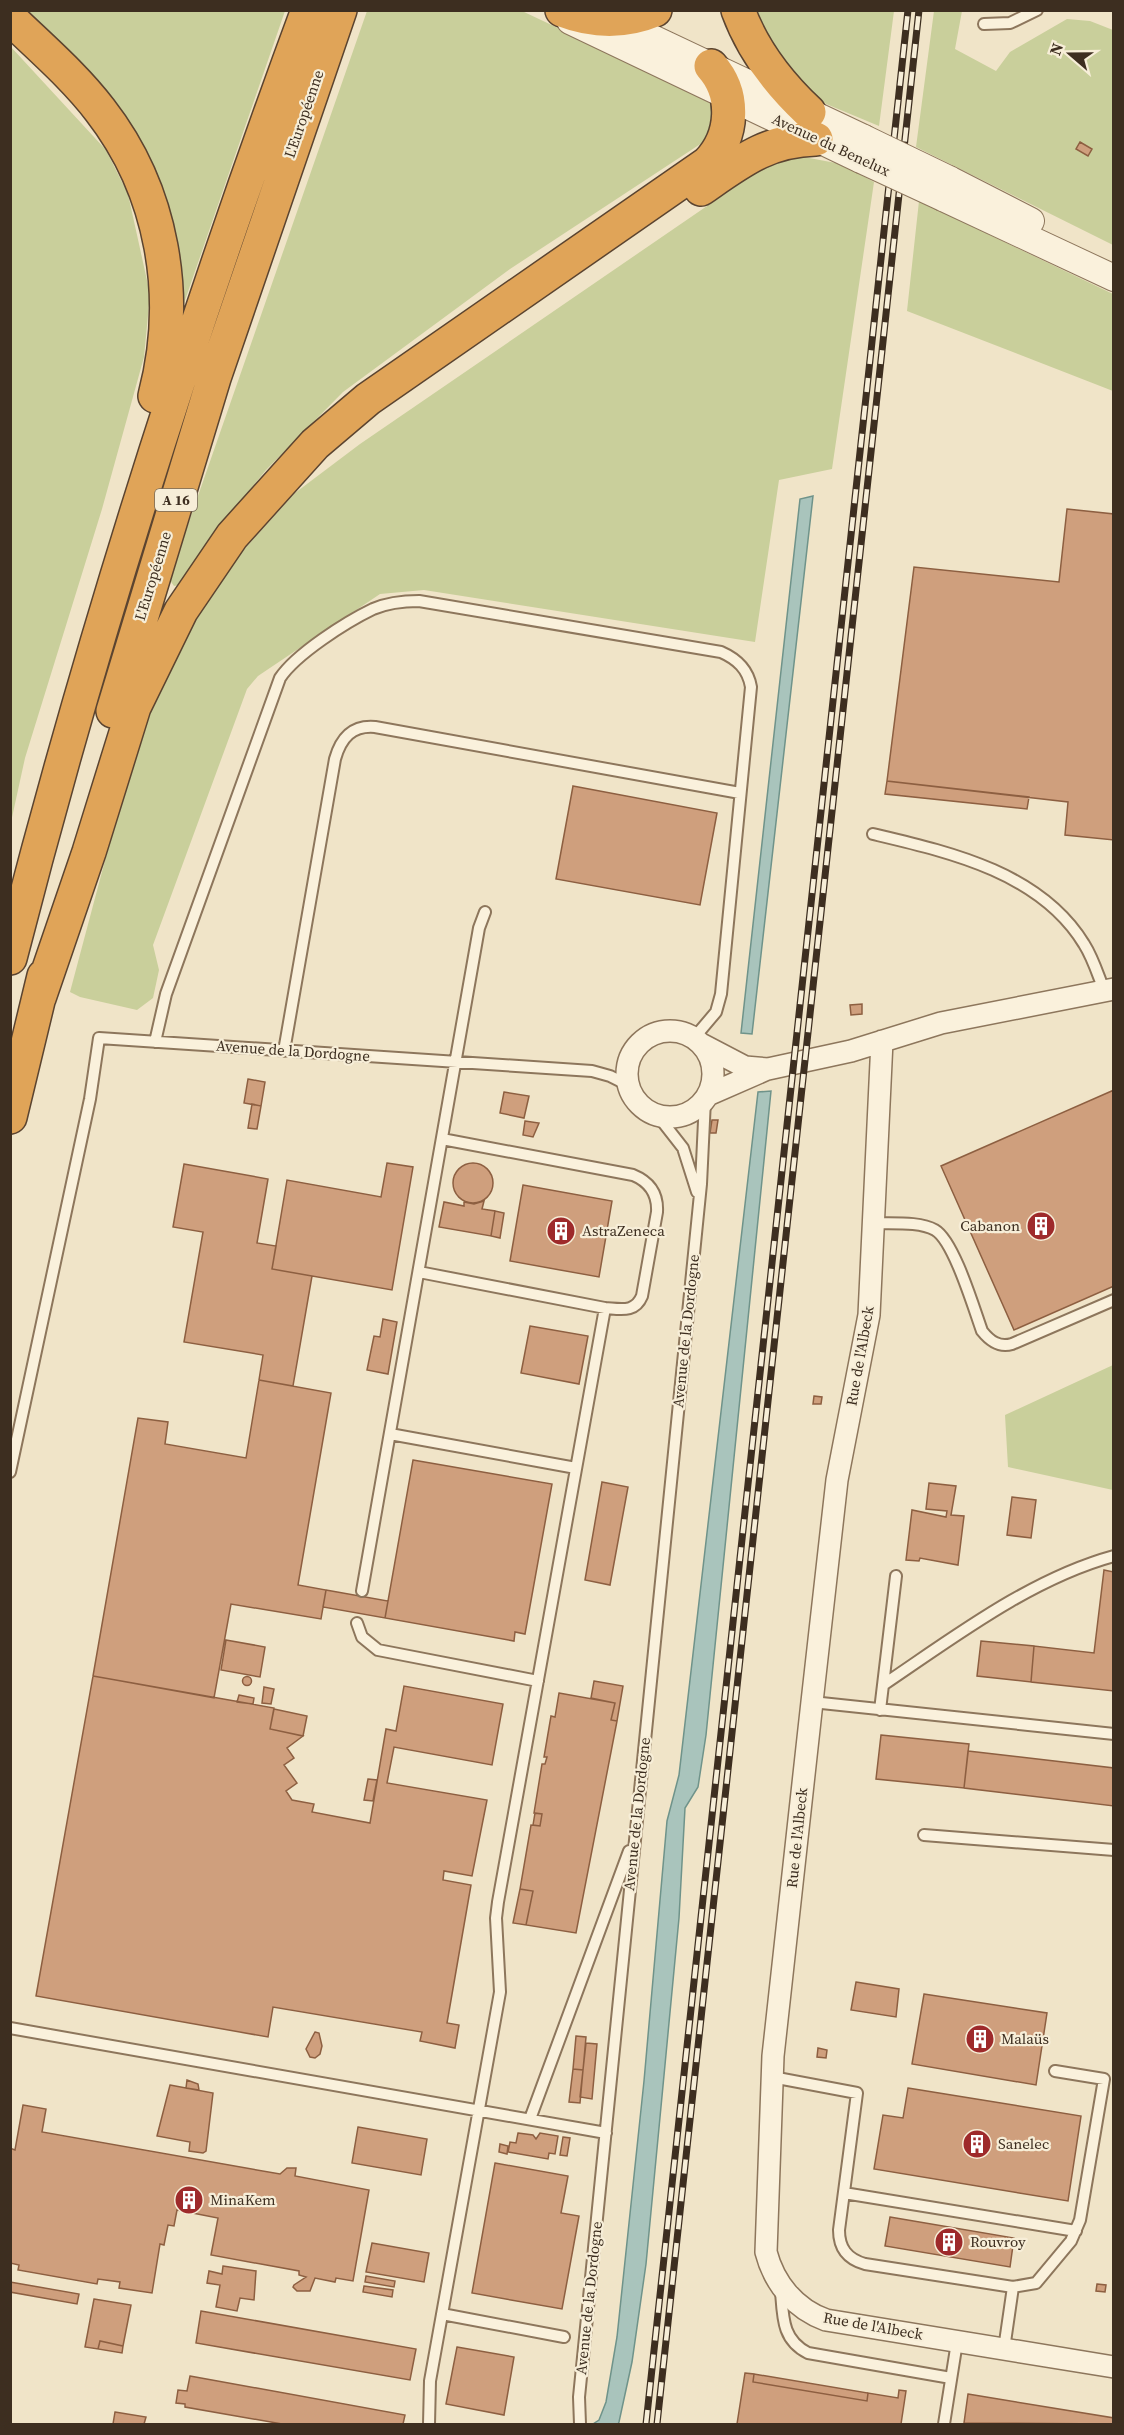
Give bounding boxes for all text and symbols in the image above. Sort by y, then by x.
north arrow [1040,24,1100,84]
text: N [1044,39,1068,58]
street label: L'Européenne [279,67,329,161]
street label: Avenue du Benelux [769,108,894,181]
road number: A 16 [155,489,197,511]
street label: L'Européenne [129,529,176,623]
street label: Avenue de la Dordogne [215,1035,371,1066]
building icon: Cabanon [1025,1210,1057,1242]
building icon: AstraZeneca [545,1215,577,1247]
place label: Cabanon [960,1215,1020,1236]
place label: AstraZeneca [582,1220,665,1241]
street label: Avenue de la Dordogne [667,1253,704,1409]
street label: Rue de l'Albeck [840,1304,879,1407]
street label: Avenue de la Dordogne [618,1736,655,1892]
street label: Rue de l'Albeck [781,1786,812,1889]
building icon: Malaüs [964,2023,996,2055]
place label: Malaüs [1001,2028,1049,2049]
building icon: Sanelec [961,2128,993,2160]
place label: Sanelec [998,2133,1049,2154]
building icon: MinaKem [173,2184,205,2216]
place label: MinaKem [210,2189,276,2210]
street label: Avenue de la Dordogne [570,2220,607,2376]
building icon: Rouvroy [933,2226,965,2258]
place label: Rouvroy [970,2231,1026,2252]
street label: Rue de l'Albeck [822,2306,925,2345]

